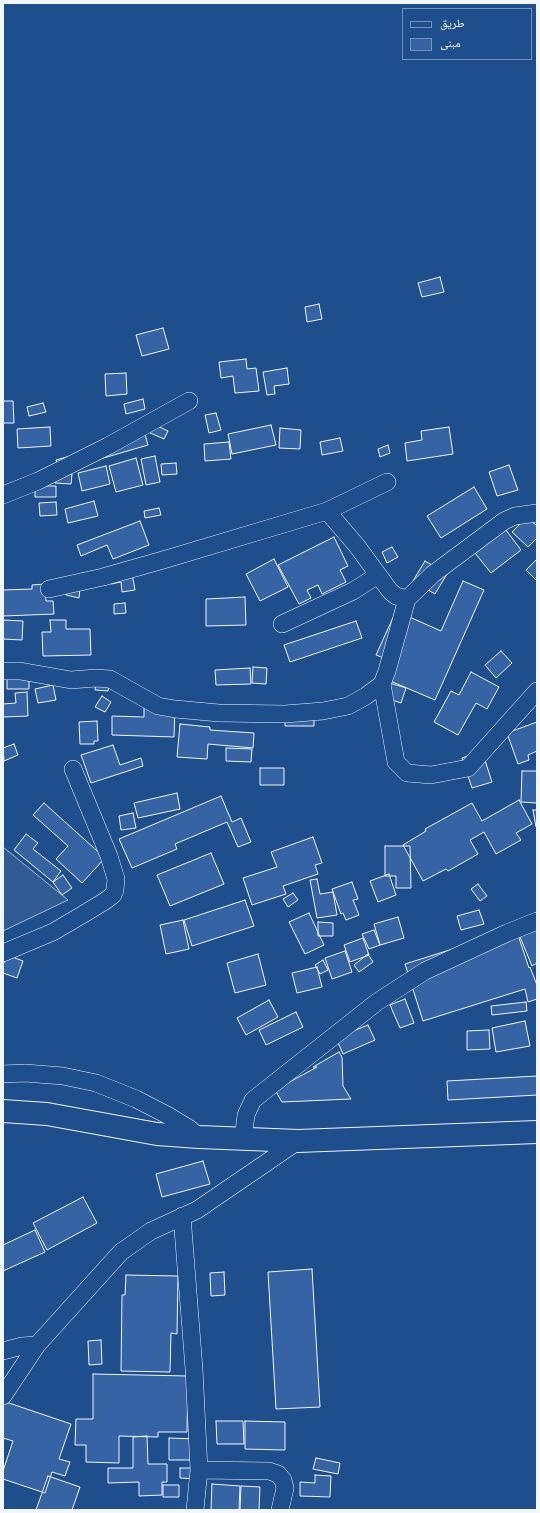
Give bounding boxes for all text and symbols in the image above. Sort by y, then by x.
legend [402,8,532,60]
text: طريق [440,15,465,30]
text: مبنى [440,35,461,50]

